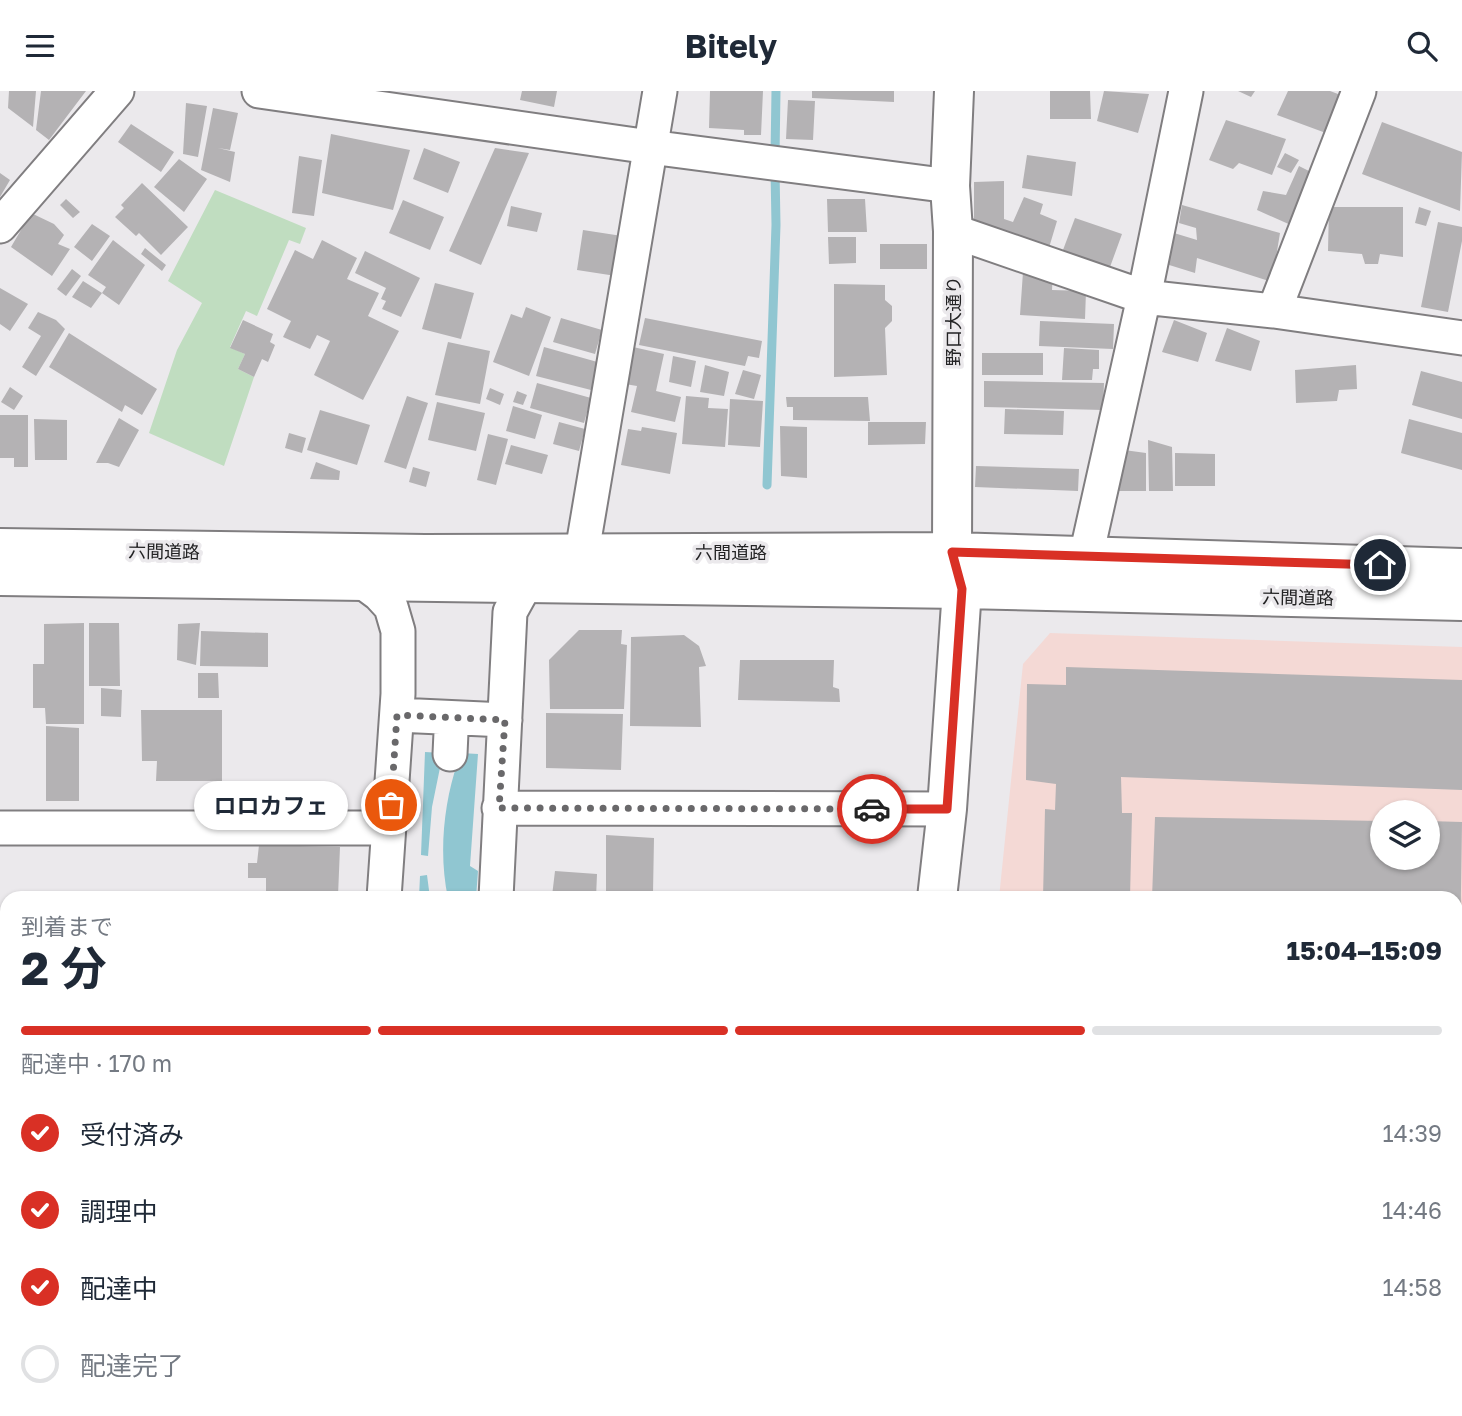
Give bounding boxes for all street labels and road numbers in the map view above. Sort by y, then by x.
street label: 野口大通り [942,276,964,366]
street label: 六間道路 [128,539,200,563]
street label: 六間道路 [695,541,767,563]
street label: 六間道路 [1262,585,1334,609]

